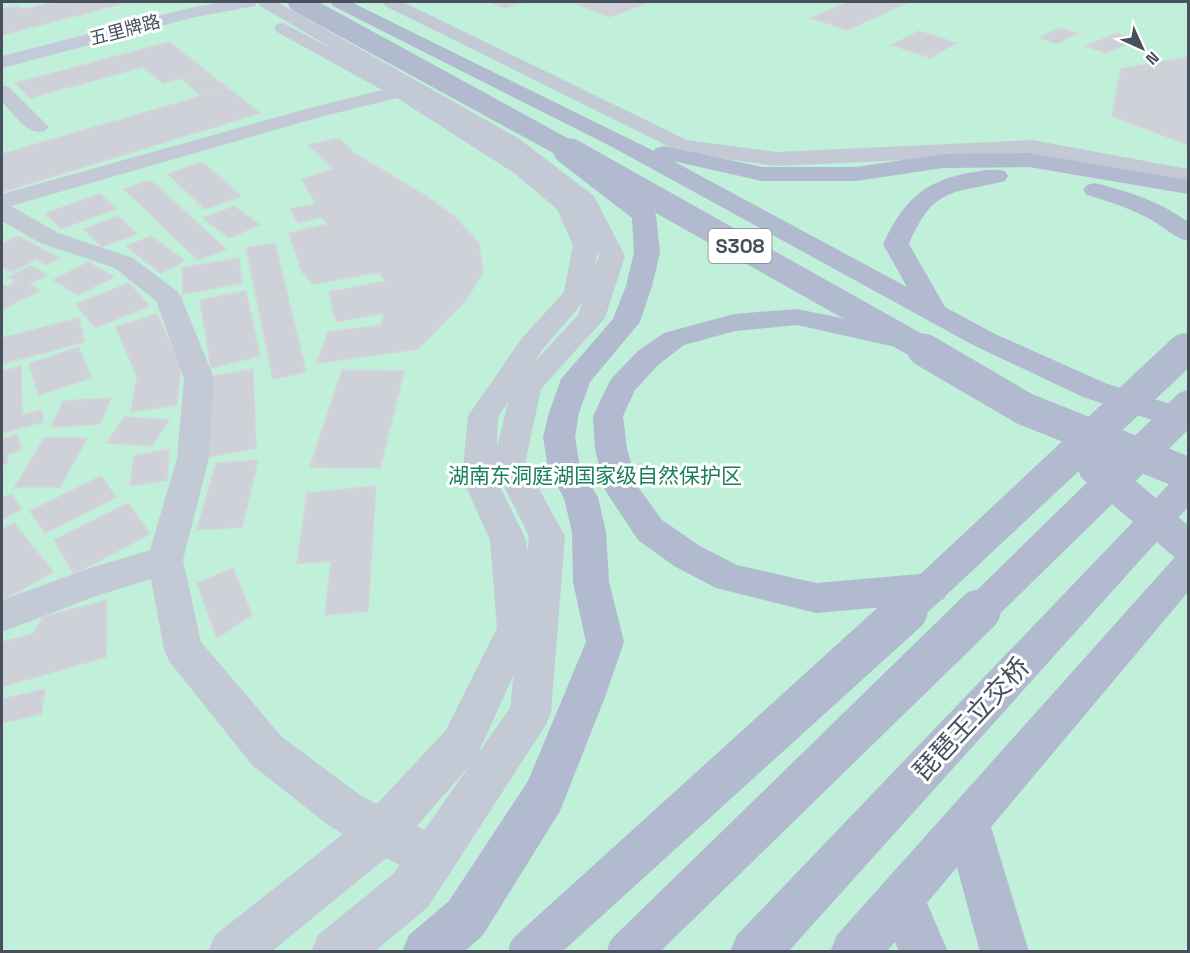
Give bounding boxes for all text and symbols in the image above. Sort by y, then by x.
street label: 五里牌路 [87,9,163,50]
north arrow [1112,18,1172,78]
text: N [1141,47,1163,69]
road number: S308 [708,229,771,263]
park label: 湖南东洞庭湖国家级自然保护区 [448,462,742,489]
street label: 琵琶王立交桥 [905,650,1037,788]

